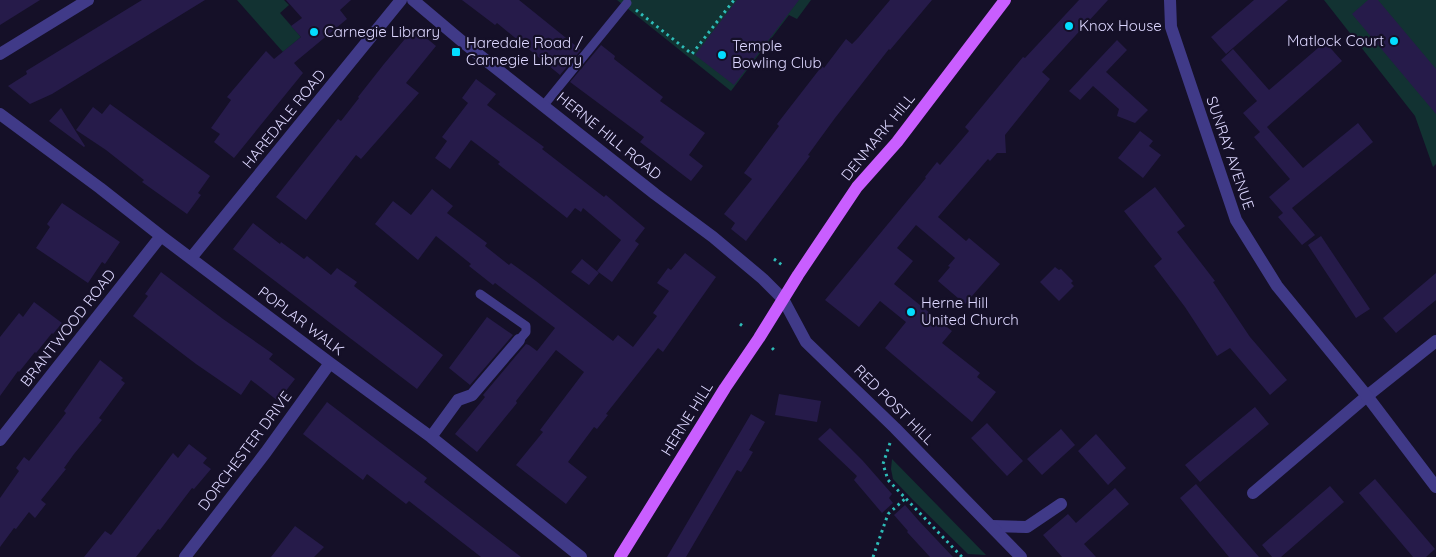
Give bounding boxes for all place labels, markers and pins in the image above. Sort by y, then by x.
place label: Knox House [1079,16,1162,35]
marker: Knox House [1063,20,1075,32]
place label: Carnegie Library [324,22,440,41]
marker: Carnegie Library [308,26,320,38]
place label: Matlock Court [1287,31,1384,50]
place label: Haredale Road / Carnegie Library [466,33,583,69]
marker: Matlock Court [1388,35,1400,47]
place label: Temple Bowling Club [732,36,822,72]
marker: Haredale Road / Carnegie Library [450,46,462,58]
marker: Temple Bowling Club [716,49,728,61]
place label: Herne Hill United Church [921,293,1019,329]
marker: Herne Hill United Church [905,306,917,318]

